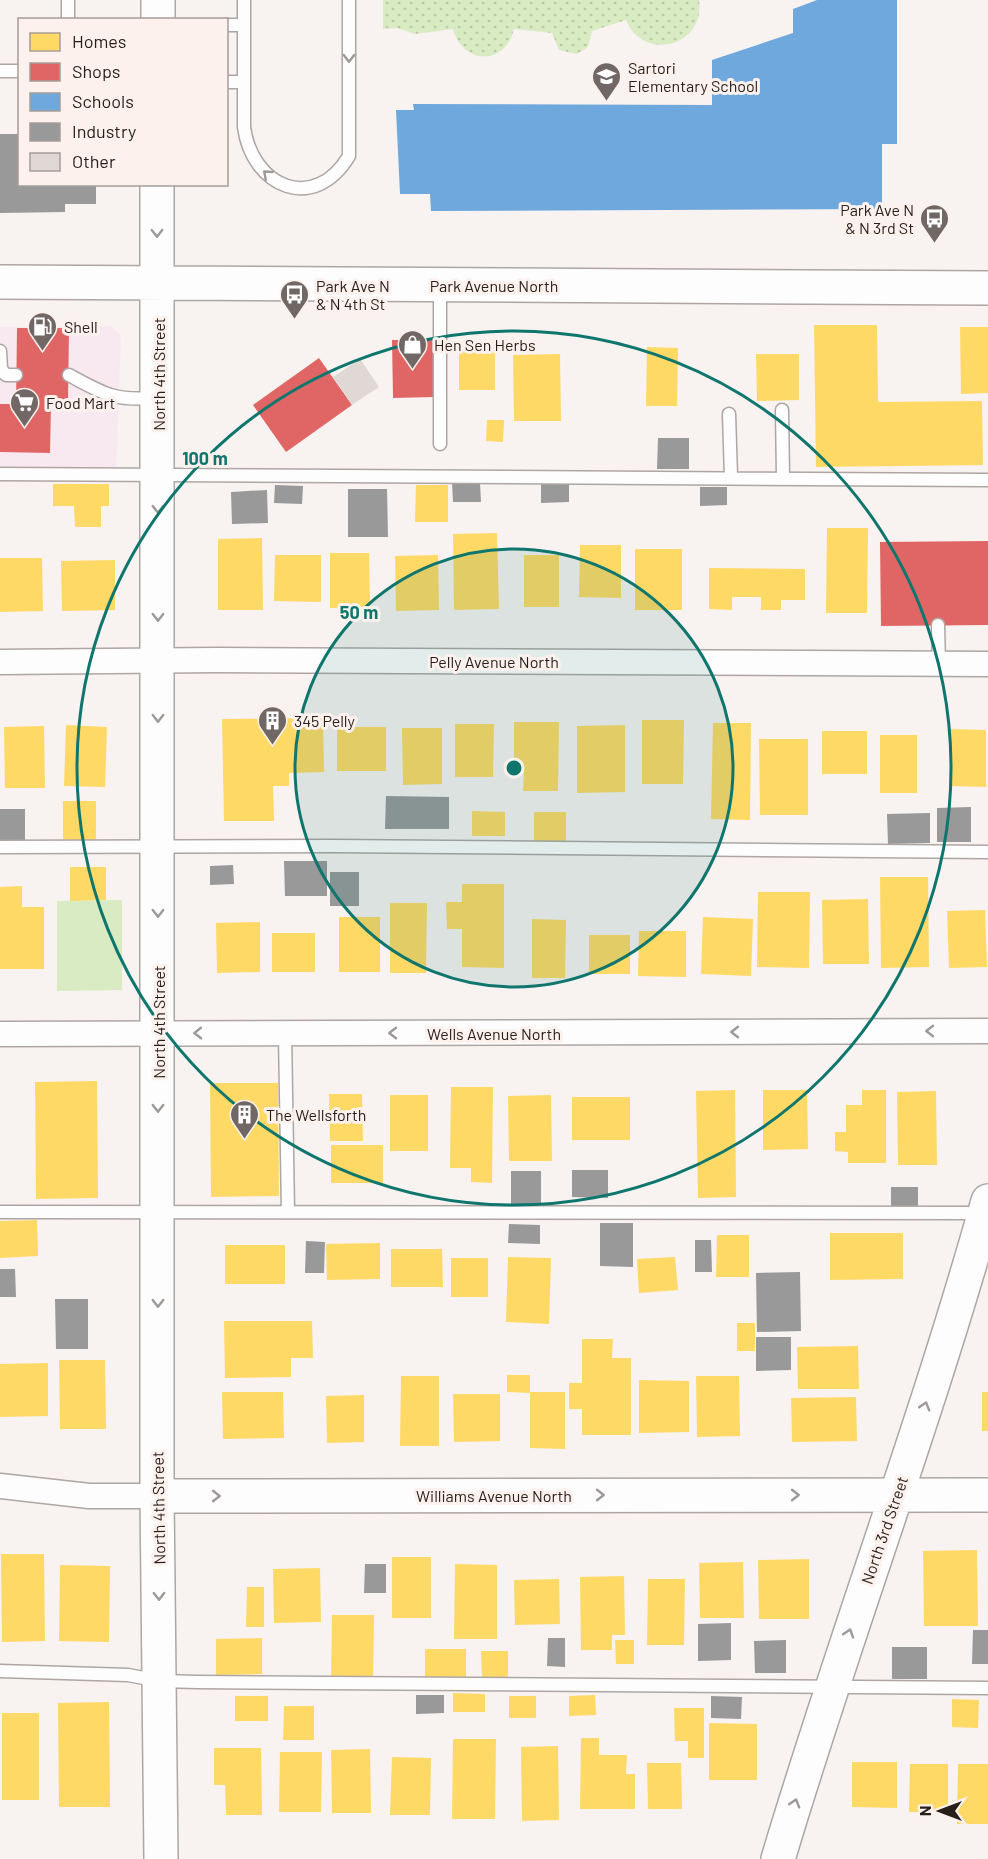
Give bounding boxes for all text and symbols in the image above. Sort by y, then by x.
legend [18,18,228,186]
text: Homes [72,30,126,52]
one-way arrow [343,54,355,63]
place label: Sartori Elementary School [628,58,758,95]
text: Shops [72,60,121,82]
school or university icon: Sartori Elementary School [591,60,623,102]
text: Schools [72,90,134,112]
text: Industry [72,120,136,142]
text: Other [72,150,116,172]
one-way arrow [263,171,274,182]
place label: Park Ave N & N 3rd St [840,200,914,237]
bus stop icon: Park Ave N & N 3rd St [919,202,951,244]
one-way arrow [151,229,163,238]
place label: Park Ave N & N 4th St [316,276,390,313]
street label: Park Avenue North [430,276,558,295]
bus stop icon: Park Ave N & N 4th St [279,278,311,320]
fuel station icon: Shell [27,310,59,352]
place label: Shell [64,317,98,336]
street label: North 4th Street [149,317,168,431]
shop icon: Hen Sen Herbs [397,328,429,370]
place label: Hen Sen Herbs [434,335,536,354]
supermarket icon: Food Mart [9,386,41,428]
place label: Food Mart [46,393,115,412]
text: 100 m [182,447,228,469]
one-way arrow [152,504,164,513]
text: 50 m [340,601,378,623]
one-way arrow [152,612,164,621]
street label: Pelly Avenue North [429,652,559,671]
building icon: 345 Pelly [257,704,289,746]
place label: 345 Pelly [294,711,356,730]
one-way arrow [152,714,164,723]
centre of rings [504,758,524,778]
one-way arrow [152,909,164,918]
street label: North 4th Street [149,965,168,1079]
street label: Wells Avenue North [427,1024,561,1043]
one-way arrow [925,1025,934,1037]
one-way arrow [730,1026,739,1038]
one-way arrow [193,1027,202,1039]
one-way arrow [388,1027,397,1039]
building icon: The Wellsforth [229,1098,261,1140]
one-way arrow [152,1104,164,1113]
place label: The Wellsforth [266,1105,366,1124]
one-way arrow [152,1299,164,1308]
one-way arrow [918,1401,930,1412]
street label: North 4th Street [148,1451,168,1565]
street label: North 3rd Street [857,1474,911,1586]
street label: Williams Avenue North [416,1486,572,1505]
one-way arrow [595,1489,604,1501]
one-way arrow [790,1489,799,1501]
one-way arrow [211,1490,220,1502]
one-way arrow [153,1592,165,1601]
one-way arrow [842,1628,854,1639]
north arrow [910,1781,970,1841]
one-way arrow [788,1798,800,1809]
text: N [915,1806,934,1816]

